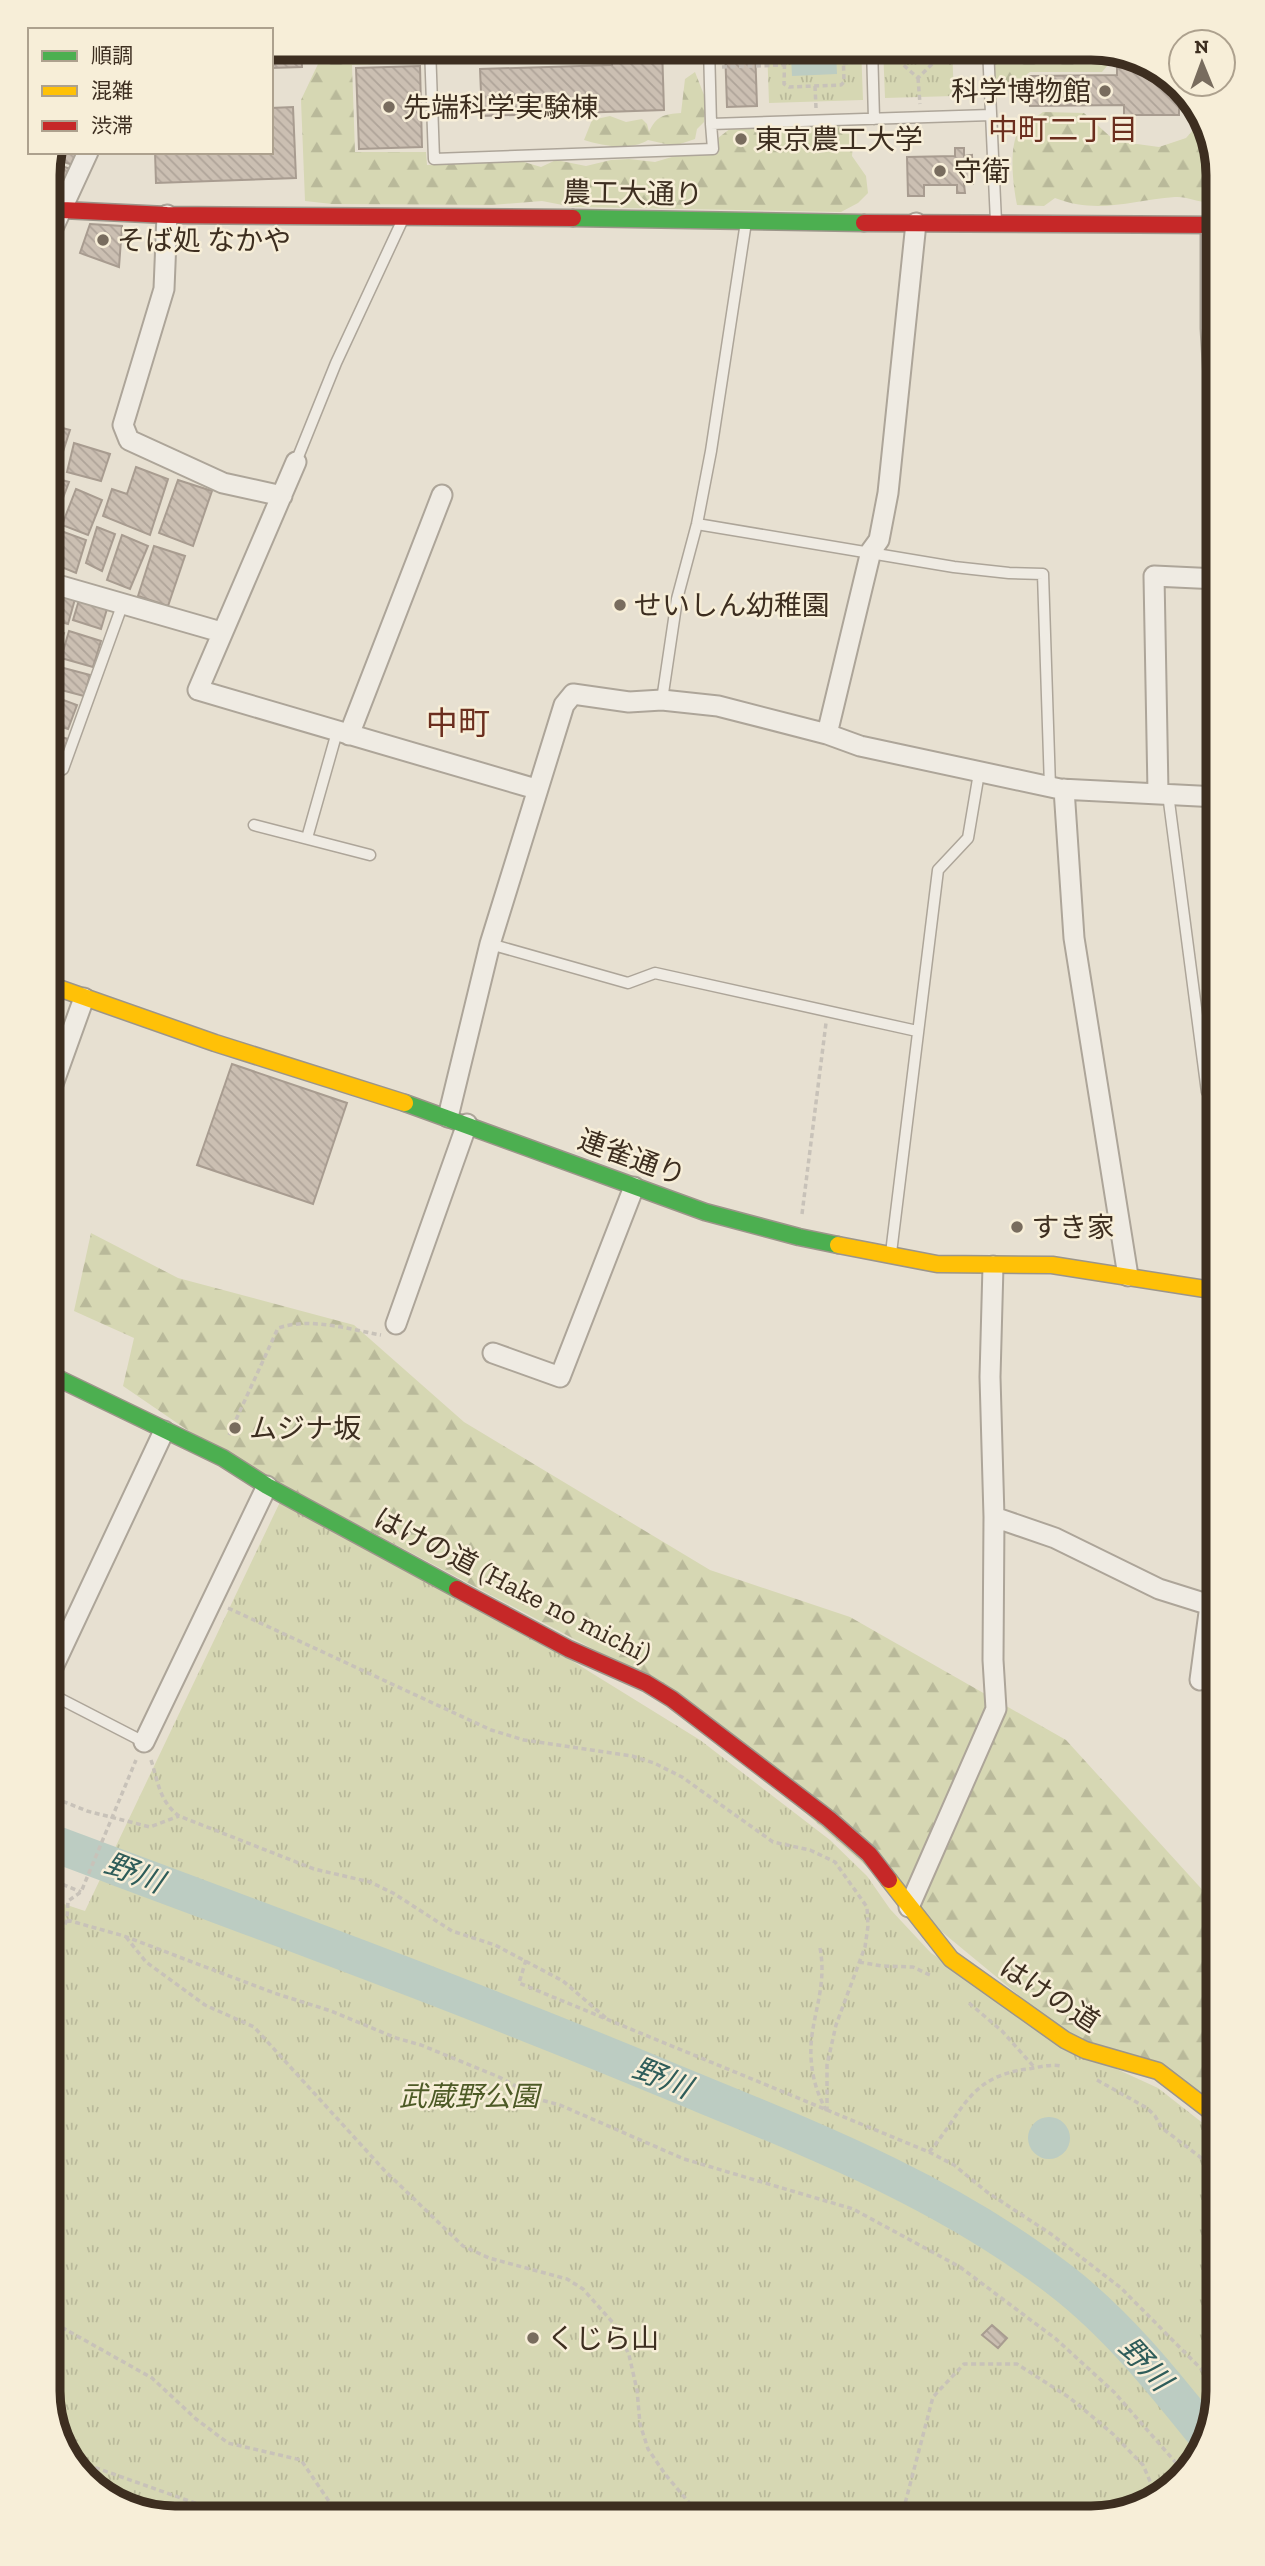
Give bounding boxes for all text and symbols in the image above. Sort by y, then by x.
legend [28,28,273,154]
north arrow [1167,28,1237,98]
text: N [1194,35,1209,58]
text: 順調 [91,43,133,68]
place label: 科学博物館 [951,75,1091,108]
text: 混雑 [91,78,133,103]
marker: 科学博物館 [1097,83,1113,99]
place label: 先端科学実験棟 [403,91,599,124]
marker: 先端科学実験棟 [381,99,397,115]
district label: 中町二丁目 [988,112,1138,148]
text: 渋滞 [91,113,133,138]
place label: 東京農工大学 [755,123,923,156]
marker: 東京農工大学 [733,131,749,147]
place label: 守衛 [954,155,1010,188]
marker: 守衛 [932,163,948,179]
street label: 農工大通り [563,176,703,211]
place label: そば処 なかや [117,224,291,257]
marker: そば処 なかや [95,232,111,248]
place label: せいしん幼稚園 [634,589,830,622]
marker: せいしん幼稚園 [612,597,628,613]
district label: 中町 [426,704,490,742]
street label: 連雀通り [574,1123,690,1192]
place label: すき家 [1031,1211,1115,1244]
marker: すき家 [1009,1219,1025,1235]
place label: ムジナ坂 [249,1412,361,1445]
marker: ムジナ坂 [227,1420,243,1436]
street label: はけの道 (Hake no michi) [369,1501,657,1670]
water label: 野川 [100,1845,171,1902]
street label: はけの道 [994,1950,1106,2039]
water label: 野川 [627,2050,699,2107]
park label: 武蔵野公園 [399,2080,543,2113]
place label: くじら山 [547,2322,659,2355]
marker: くじら山 [525,2330,541,2346]
water label: 野川 [1111,2330,1181,2400]

